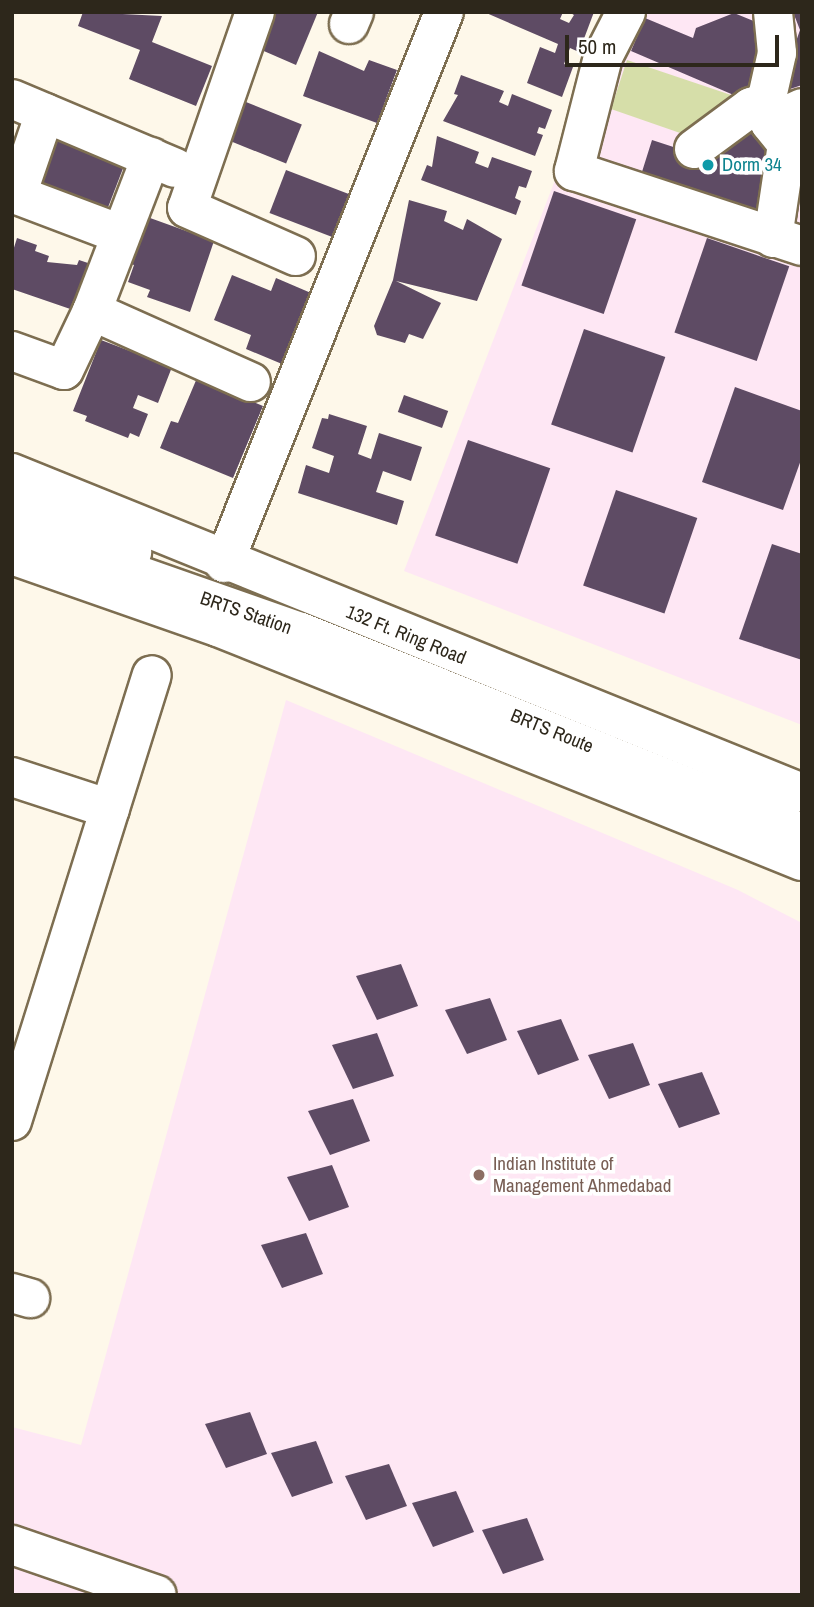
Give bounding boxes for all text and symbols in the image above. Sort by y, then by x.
scale bar [569,21,782,65]
text: 50 m [578,32,616,61]
place label: Dorm 34 [722,154,782,176]
marker: Dorm 34 [700,157,716,173]
street label: BRTS Station [197,587,295,639]
street label: 132 Ft. Ring Road [343,601,469,669]
street label: BRTS Route [507,704,597,758]
place label: Indian Institute of Management Ahmedabad [493,1153,672,1197]
marker: Indian Institute of Management Ahmedabad [471,1167,487,1183]

